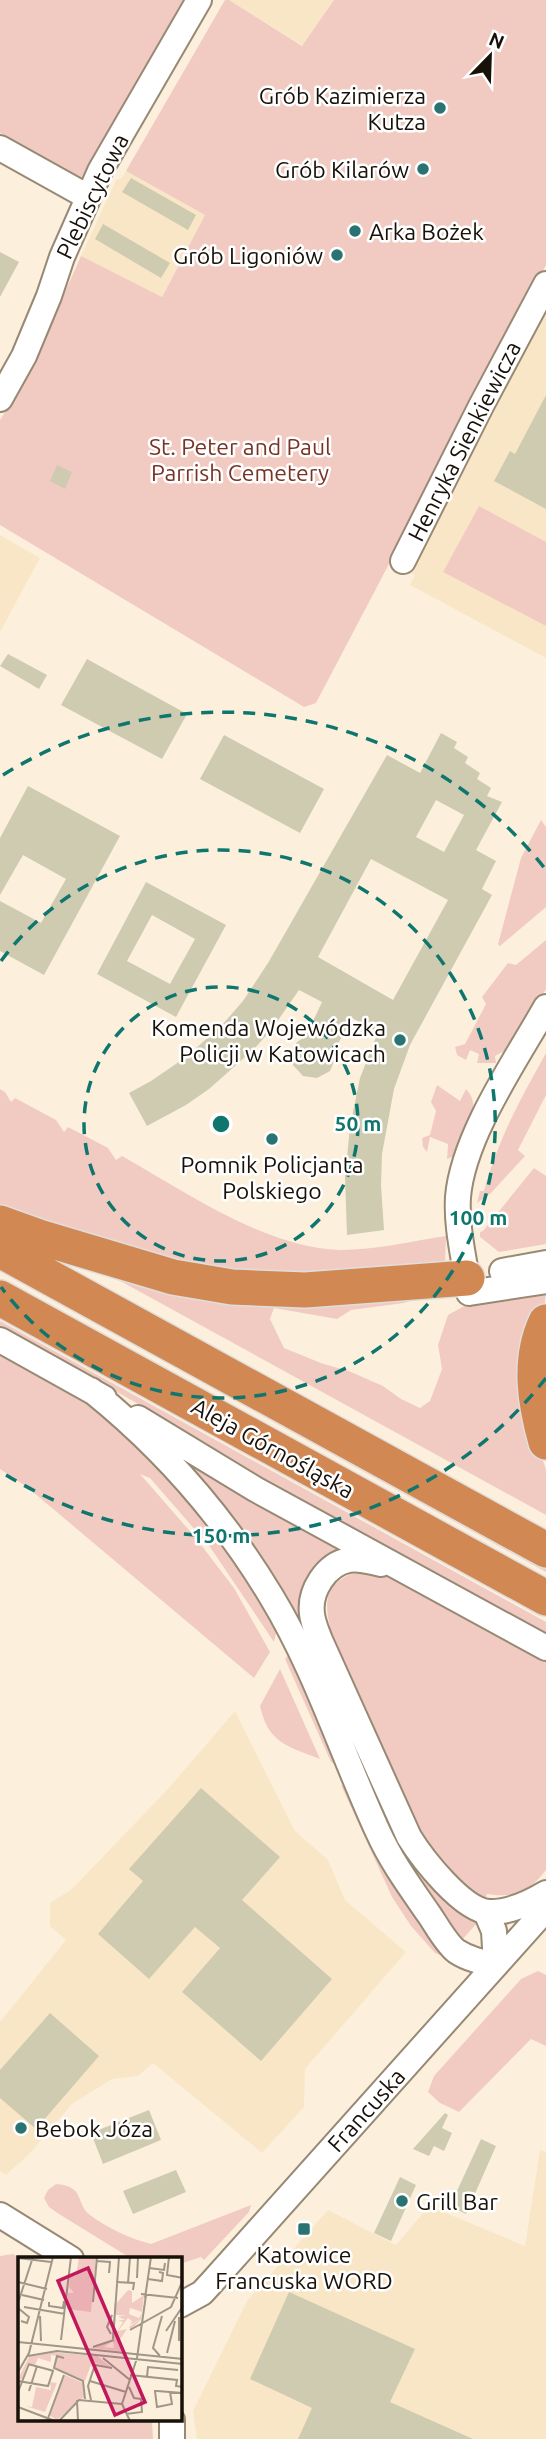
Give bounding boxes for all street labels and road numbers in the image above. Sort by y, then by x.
street label: Plebiscytowa [51,130,133,262]
street label: Henryka Sienkiewicza [403,337,525,545]
street label: Aleja Górnośląska [188,1393,358,1503]
street label: Francuska [322,2064,410,2156]

